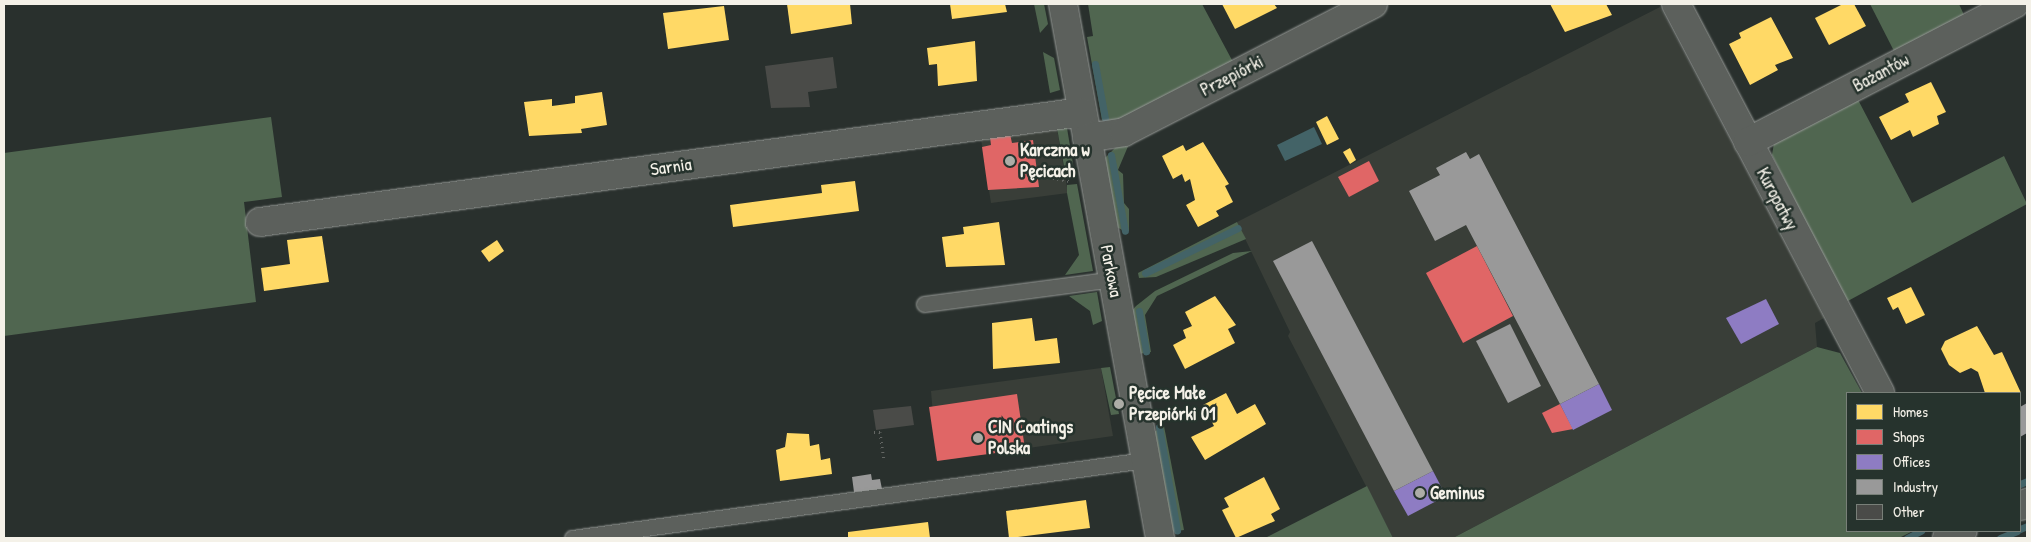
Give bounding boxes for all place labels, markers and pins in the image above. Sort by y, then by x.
place label: Karczma w Pęcicach [1020,140,1090,182]
marker: Karczma w Pęcicach [1004,155,1016,167]
place label: Pęcice Małe Przepiórki 01 [1129,383,1216,426]
marker: Pęcice Małe Przepiórki 01 [1113,398,1125,410]
place label: CIN Coatings Polska [988,417,1073,459]
marker: CIN Coatings Polska [972,432,984,444]
place label: Geminus [1430,482,1484,504]
marker: Geminus [1414,487,1426,499]

